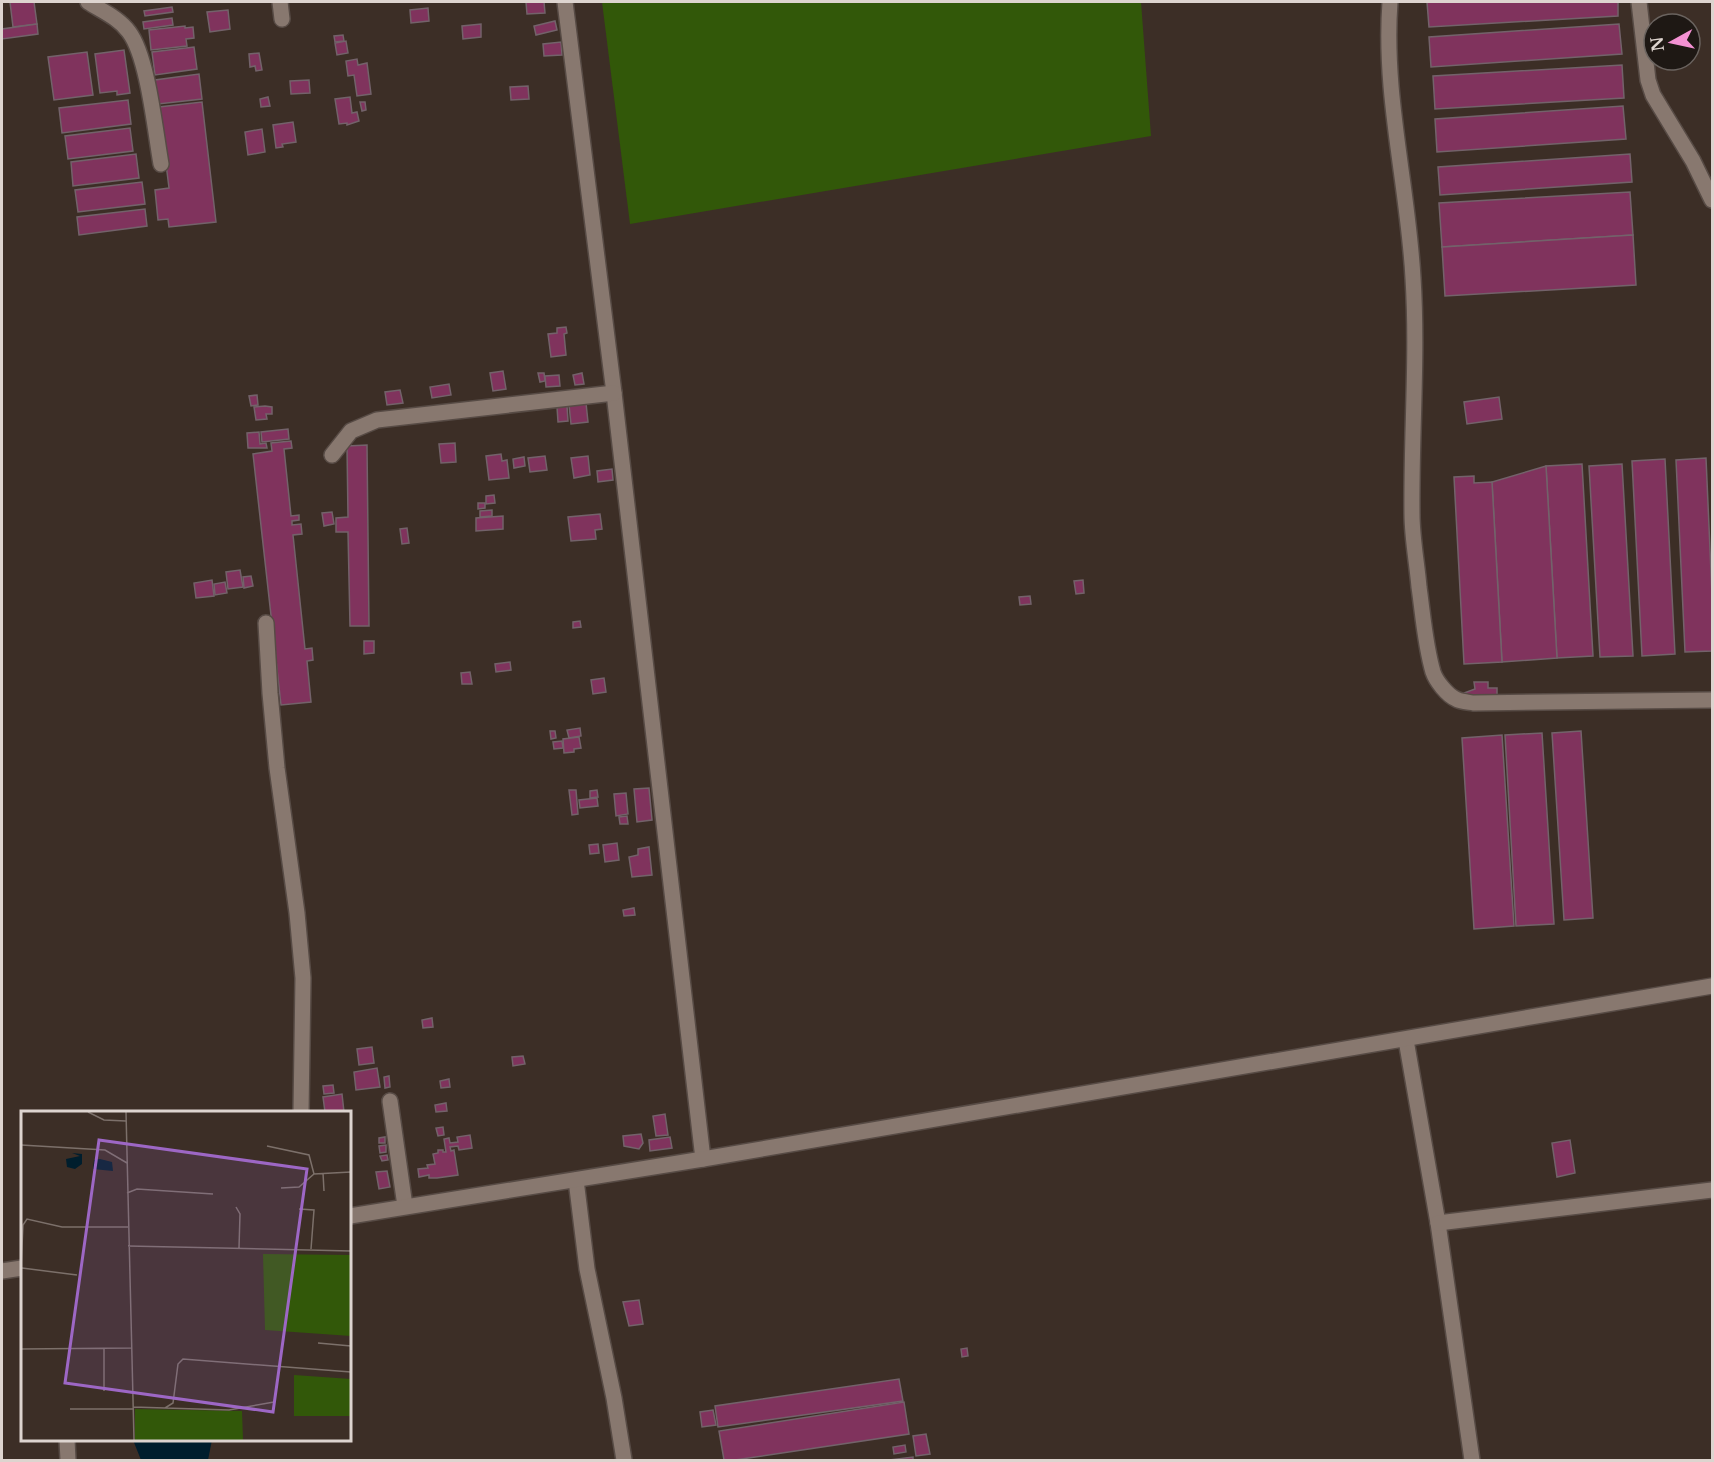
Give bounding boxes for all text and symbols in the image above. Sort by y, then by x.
north arrow [1642,12,1702,72]
text: N [1646,35,1668,53]
inset map [21,1111,351,1441]

